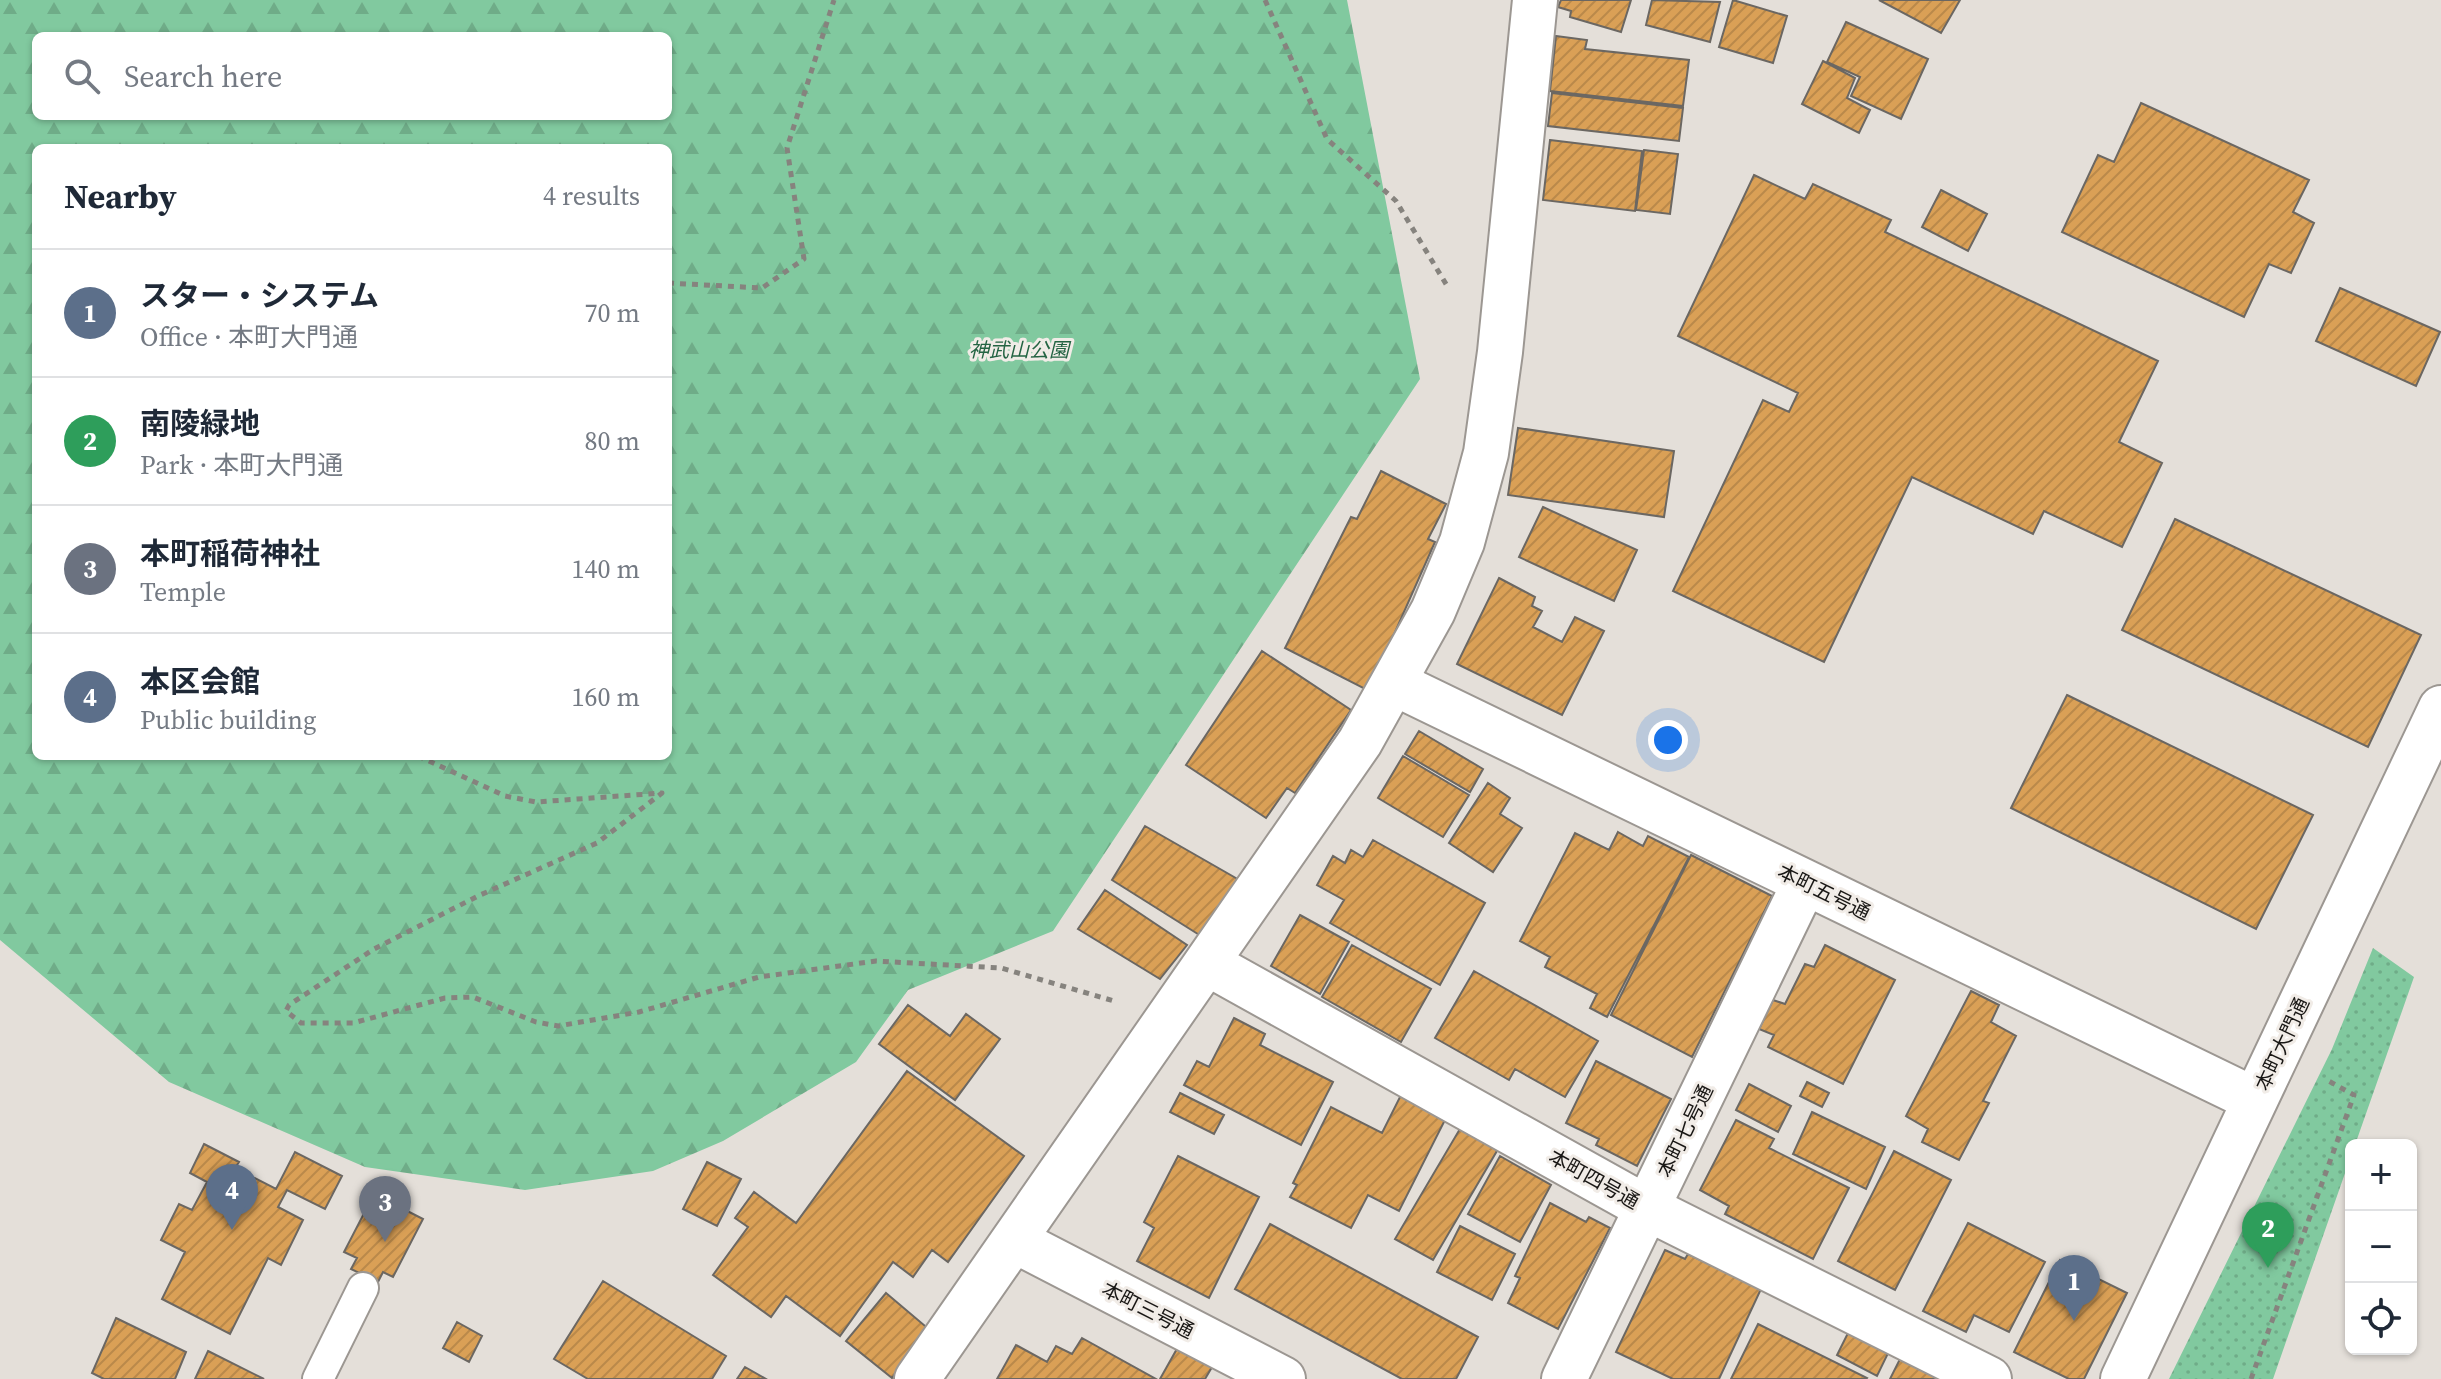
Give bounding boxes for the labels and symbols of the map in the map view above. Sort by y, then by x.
park label: 神武山公園 [969,336,1072,364]
your location [1648,720,1688,760]
street label: 本町五号通 [1773,857,1875,927]
street label: 本町大門通 [2248,993,2316,1095]
street label: 本町七号通 [1650,1080,1720,1182]
street label: 本町四号通 [1543,1143,1645,1215]
pin: 4 [206,1164,258,1230]
pin: 3 [359,1176,411,1242]
pin: 2 [2242,1202,2294,1268]
pin: 1 [2048,1255,2100,1321]
street label: 本町三号通 [1097,1275,1199,1345]

